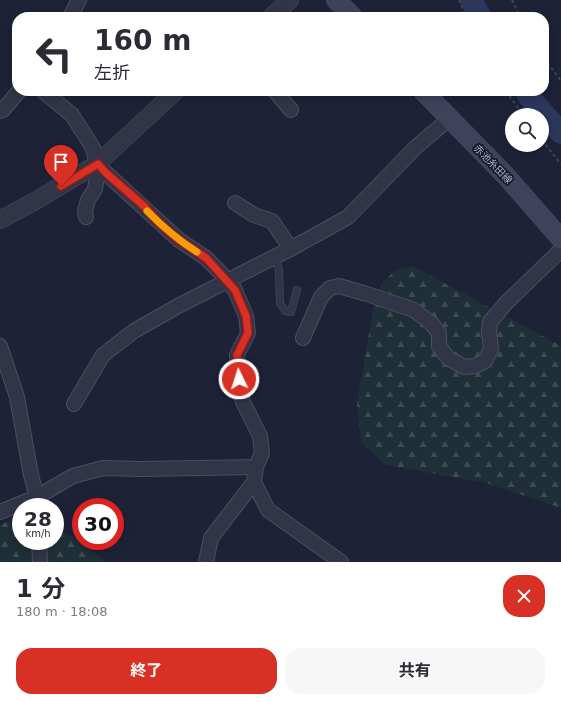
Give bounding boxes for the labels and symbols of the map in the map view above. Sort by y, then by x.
street label: 赤池糸田線 [472,142,514,186]
pin [44,145,78,186]
position arrow [218,358,260,400]
speed limit sign: 30 [72,498,124,550]

